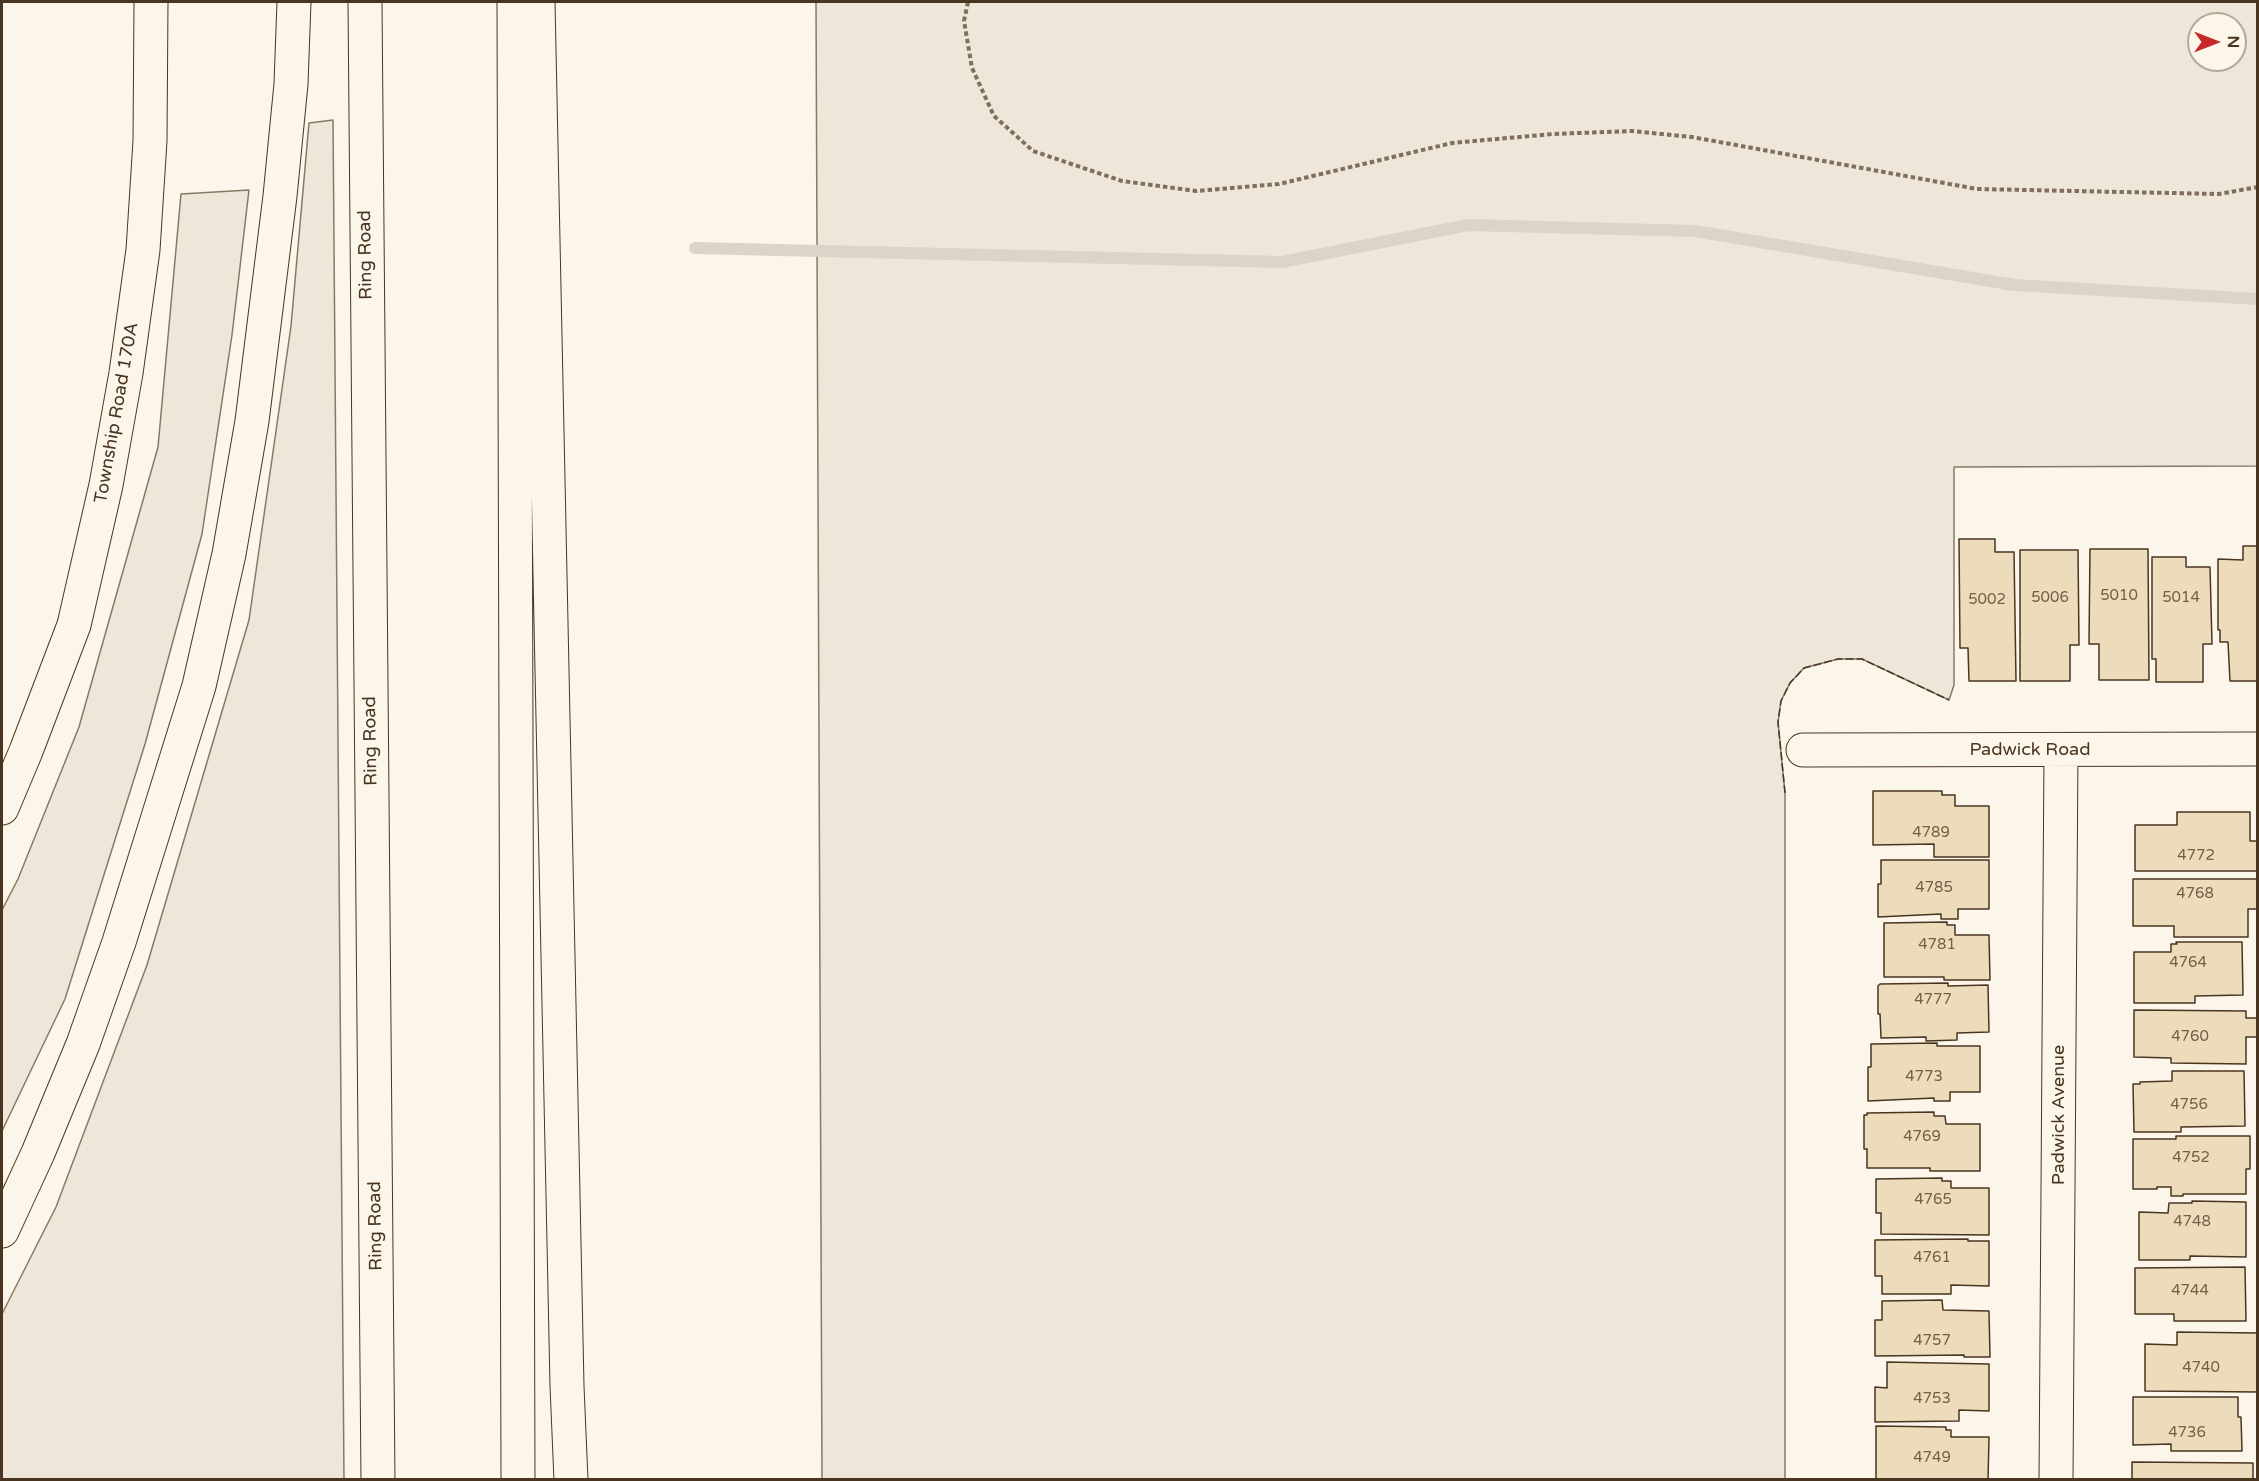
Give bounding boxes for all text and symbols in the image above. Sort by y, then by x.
north arrow [2187,12,2247,72]
text: N [2223,36,2243,48]
street label: Ring Road [354,210,378,300]
street label: Township Road 170A [90,321,144,505]
house number: 5010 [2100,587,2138,605]
house number: 5006 [2031,589,2069,607]
house number: 5014 [2162,589,2200,607]
house number: 5002 [1968,591,2006,609]
street label: Ring Road [359,696,383,786]
street label: Padwick Road [1969,739,2091,761]
house number: 4789 [1912,824,1950,842]
house number: 4772 [2177,847,2215,865]
house number: 4785 [1915,879,1953,897]
house number: 4768 [2176,885,2214,903]
house number: 4781 [1918,936,1956,954]
house number: 4764 [2169,954,2207,972]
house number: 4777 [1914,991,1952,1009]
house number: 4760 [2171,1028,2209,1046]
street label: Padwick Avenue [2048,1045,2070,1185]
house number: 4773 [1905,1068,1943,1086]
house number: 4756 [2170,1096,2208,1114]
house number: 4769 [1903,1128,1941,1146]
house number: 4752 [2172,1149,2210,1167]
street label: Ring Road [364,1181,388,1271]
house number: 4765 [1914,1191,1952,1209]
house number: 4748 [2173,1213,2211,1231]
house number: 4761 [1913,1249,1951,1267]
house number: 4744 [2171,1282,2209,1300]
house number: 4757 [1913,1332,1951,1350]
house number: 4740 [2182,1359,2220,1377]
house number: 4753 [1913,1390,1951,1408]
house number: 4736 [2168,1424,2206,1442]
house number: 4749 [1913,1449,1951,1467]

